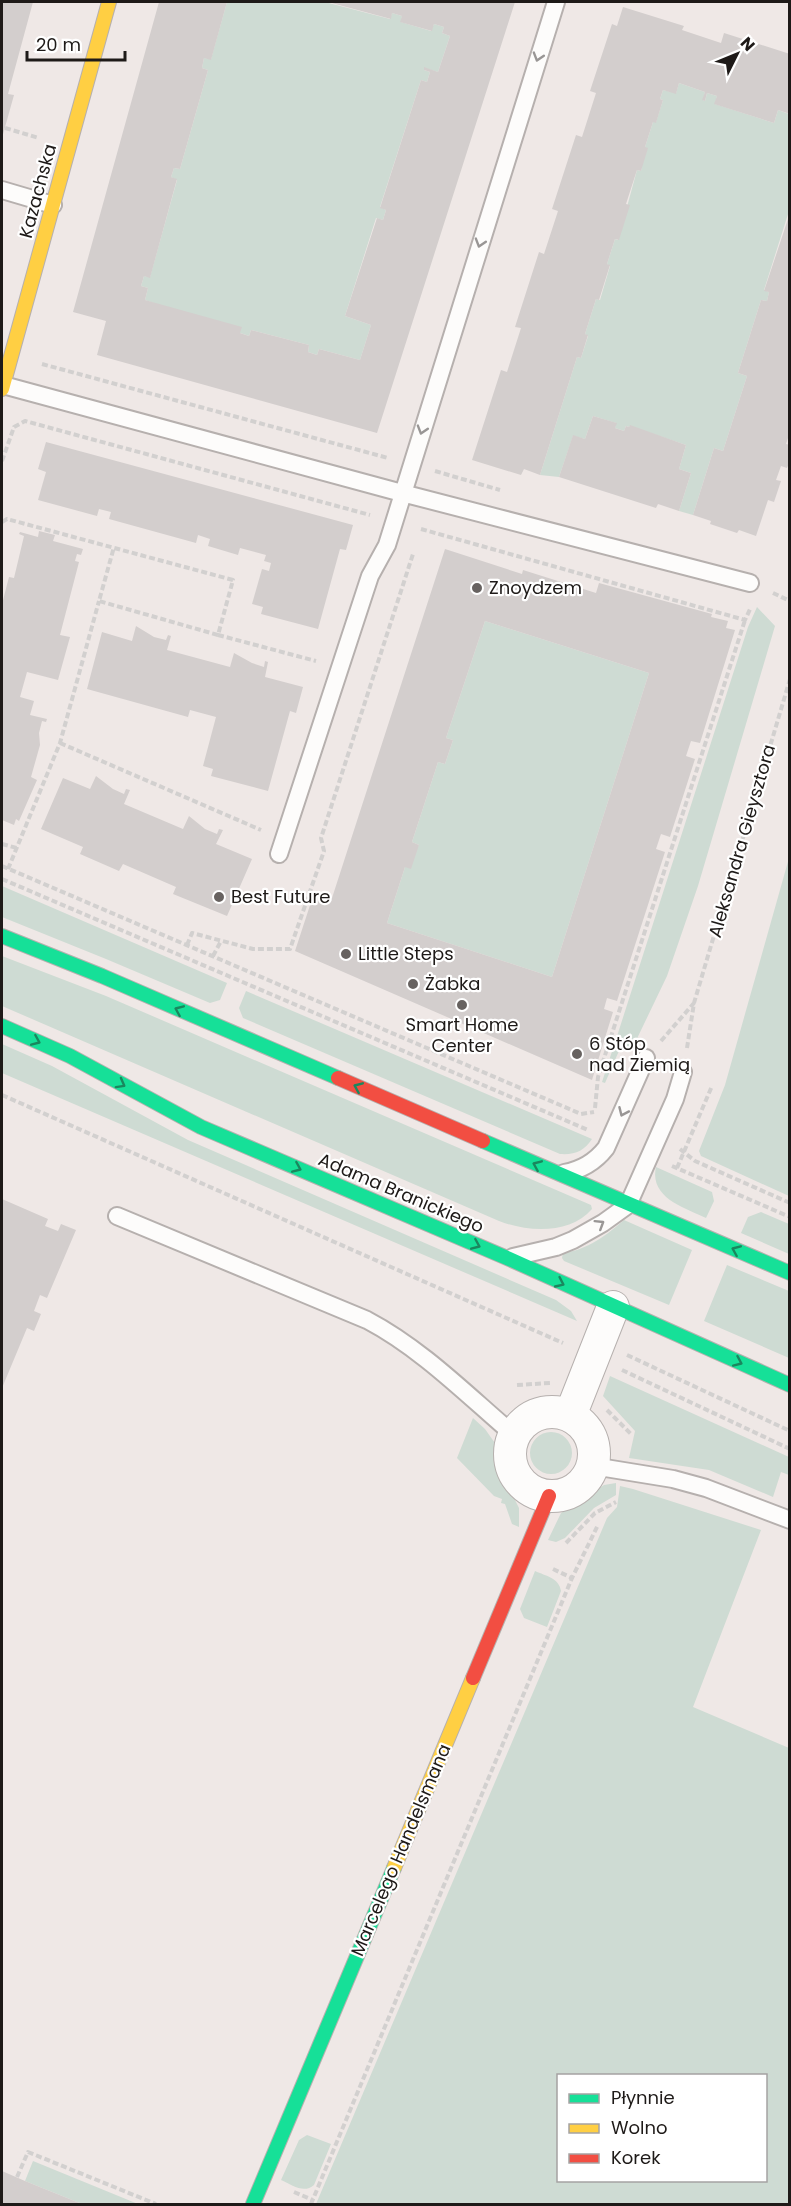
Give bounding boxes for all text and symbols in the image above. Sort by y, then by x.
scale bar [27,24,124,62]
north arrow [707,24,767,84]
text: 20 m [36,32,81,57]
text: N [735,32,760,56]
one-way arrow [533,51,545,62]
street label: Kazachska [13,141,62,241]
one-way arrow [475,238,487,248]
one-way arrow [417,424,429,435]
place label: Znoydzem [489,575,582,600]
marker: Znoydzem [470,581,484,595]
street label: Aleksandra Gieysztora [702,741,781,941]
place label: Best Future [231,884,331,909]
marker: Best Future [212,890,226,904]
place label: Little Steps [358,941,454,966]
marker: Little Steps [339,947,353,961]
place label: Żabka [425,971,481,996]
marker: Żabka [406,977,420,991]
marker: Smart Home Center [455,998,469,1012]
one-way arrow [175,1005,186,1017]
place label: Smart Home Center [405,1012,519,1058]
place label: 6 Stóp nad Ziemią [589,1031,690,1077]
one-way arrow [29,1034,40,1046]
marker: 6 Stóp nad Ziemią [570,1047,584,1061]
one-way arrow [115,1077,125,1088]
one-way arrow [354,1082,365,1094]
one-way arrow [618,1105,630,1116]
street label: Adama Branickiego [315,1146,488,1239]
one-way arrow [533,1160,544,1172]
one-way arrow [290,1161,301,1173]
one-way arrow [593,1220,604,1231]
one-way arrow [469,1238,480,1250]
one-way arrow [731,1245,742,1257]
one-way arrow [553,1275,564,1287]
one-way arrow [731,1355,742,1367]
street label: Marcelego Handelsmana [344,1740,457,1960]
legend [557,2074,767,2182]
text: Płynnie [611,2085,675,2110]
text: Wolno [611,2115,668,2140]
text: Korek [611,2145,661,2170]

